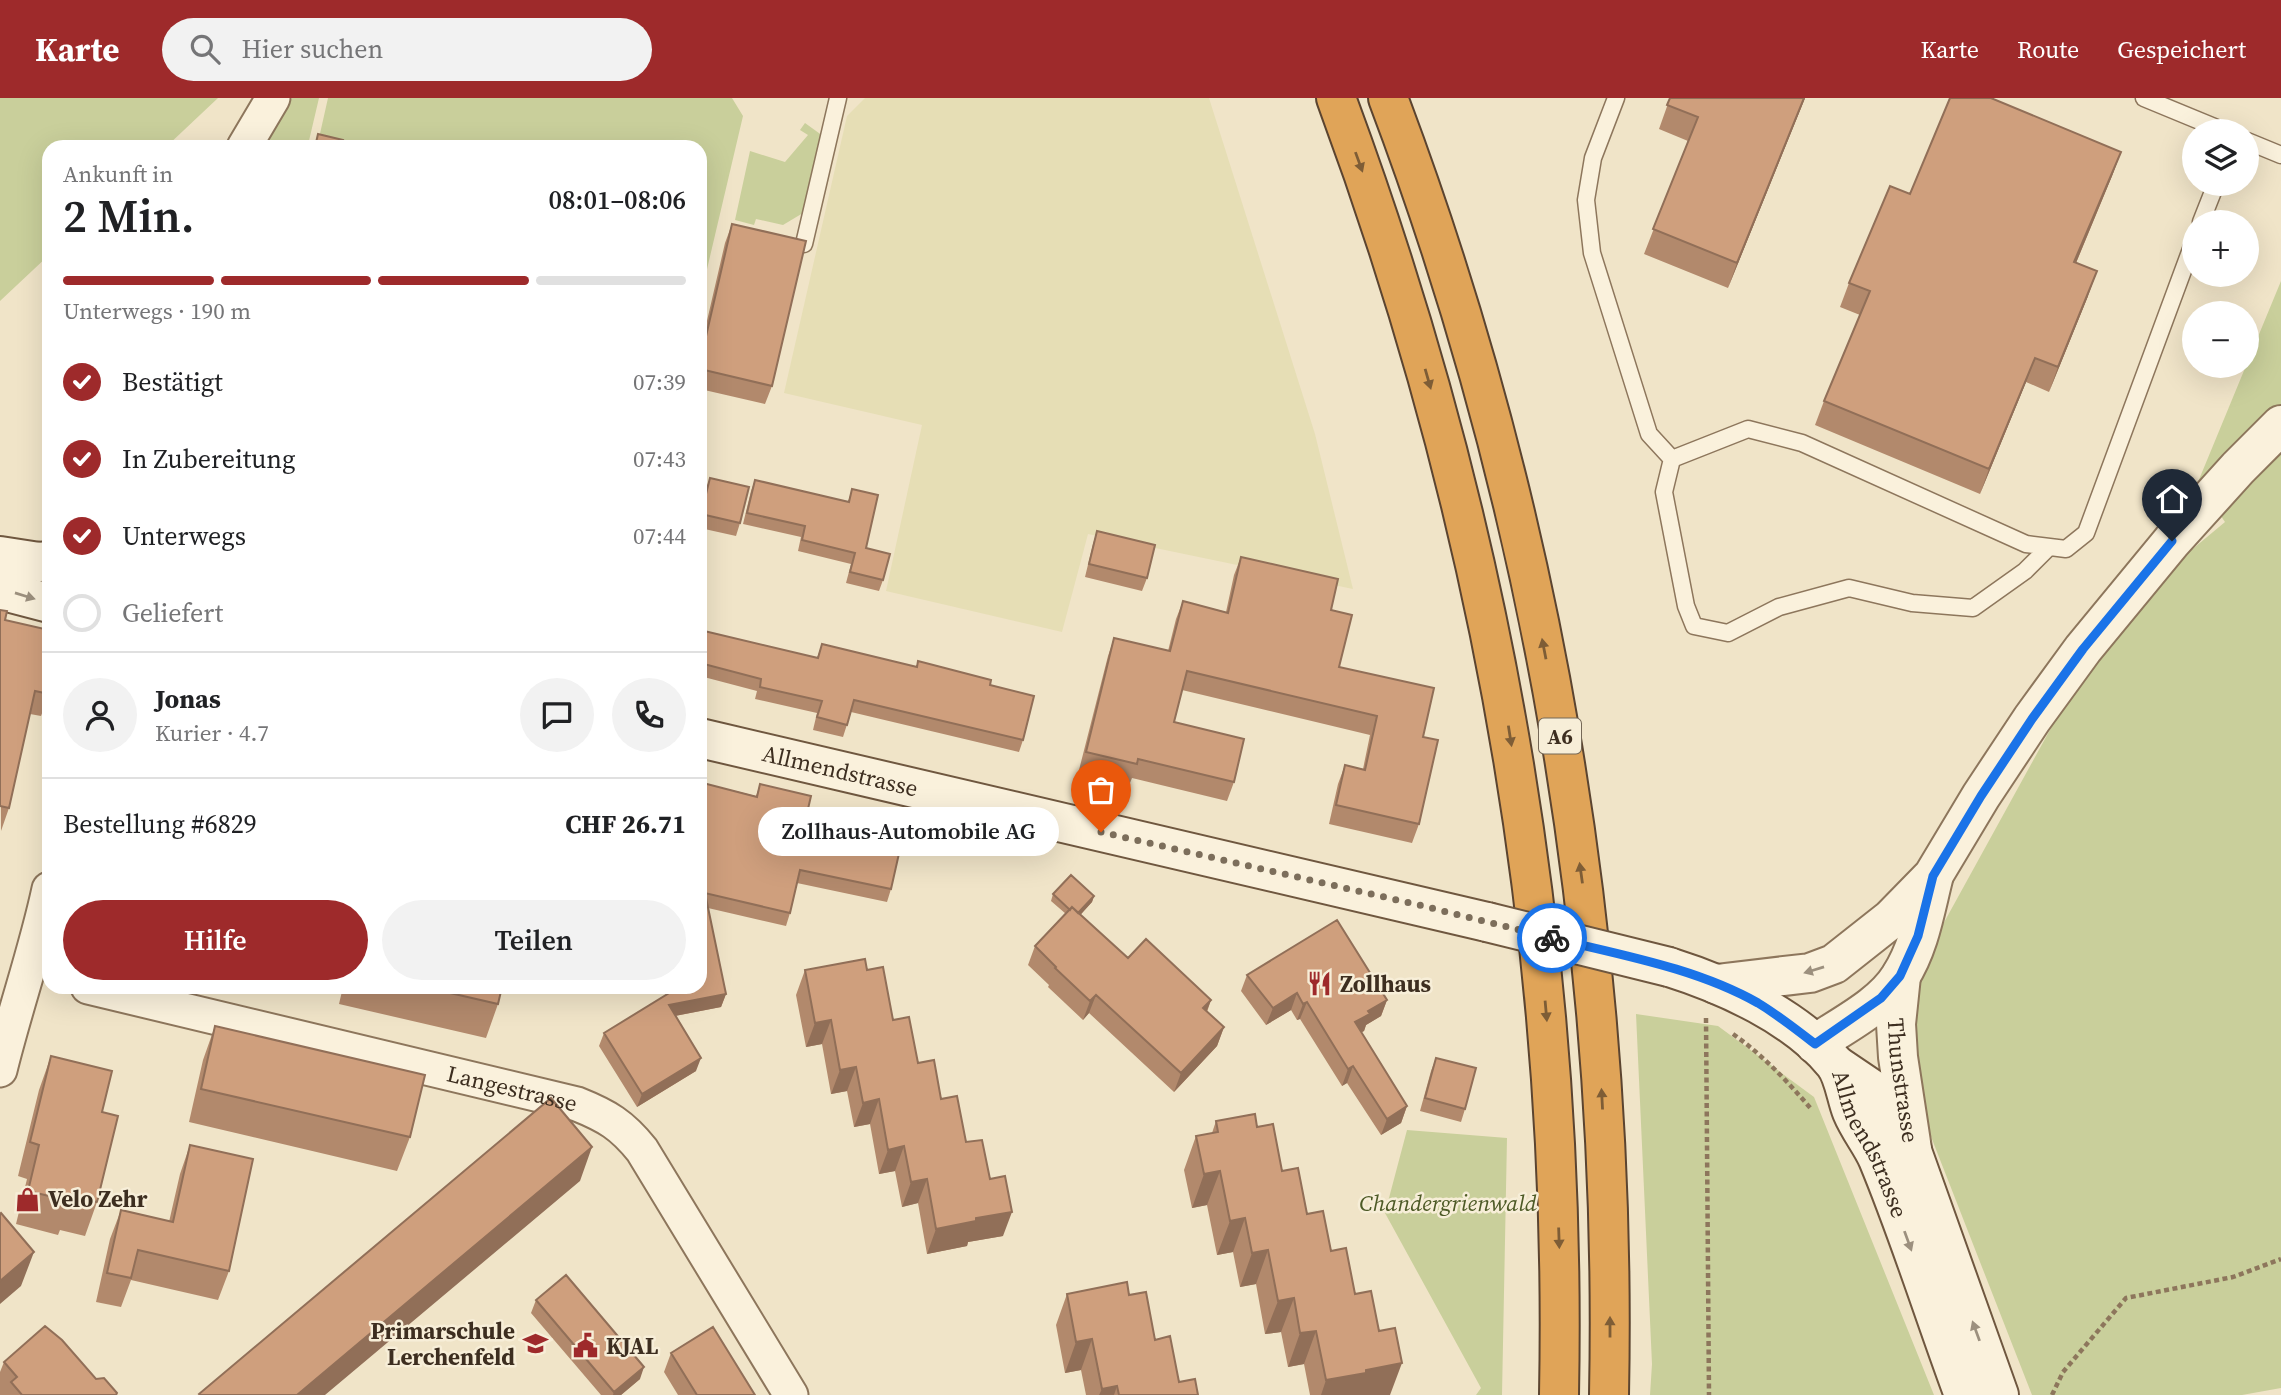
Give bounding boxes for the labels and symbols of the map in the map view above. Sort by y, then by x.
one-way arrow [1354,152,1365,173]
one-way arrow [1424,368,1434,389]
pin [2142,469,2202,541]
one-way arrow [14,591,35,601]
one-way arrow [1538,638,1549,660]
road number: A6 [1539,718,1581,754]
one-way arrow [1505,726,1516,748]
street label: Allmendstrasse [759,737,921,804]
pin [1071,760,1131,832]
callout: Zollhaus-Automobile AG [758,808,1059,856]
one-way arrow [1575,862,1586,884]
courier [1517,903,1587,973]
one-way arrow [1804,966,1825,976]
place label: Zollhaus [1340,968,1431,1000]
restaurant icon: Zollhaus [1306,970,1334,998]
one-way arrow [1541,1000,1552,1022]
street label: Thunstrasse [1880,1017,1927,1145]
street label: Langestrasse [444,1057,580,1119]
street label: Allmendstrasse [1824,1065,1916,1222]
one-way arrow [1597,1088,1608,1110]
place label: Velo Zehr [48,1183,148,1215]
shop icon: Velo Zehr [14,1185,42,1213]
park label: Chandergrienwald [1359,1187,1537,1219]
one-way arrow [1554,1227,1565,1249]
one-way arrow [1903,1230,1914,1251]
place label: Primarschule Lerchenfeld [371,1315,515,1373]
one-way arrow [1604,1316,1616,1338]
one-way arrow [1970,1320,1981,1341]
school or university icon: Primarschule Lerchenfeld [521,1330,549,1358]
place label: KJAL [606,1330,658,1362]
public building icon: KJAL [572,1332,600,1360]

